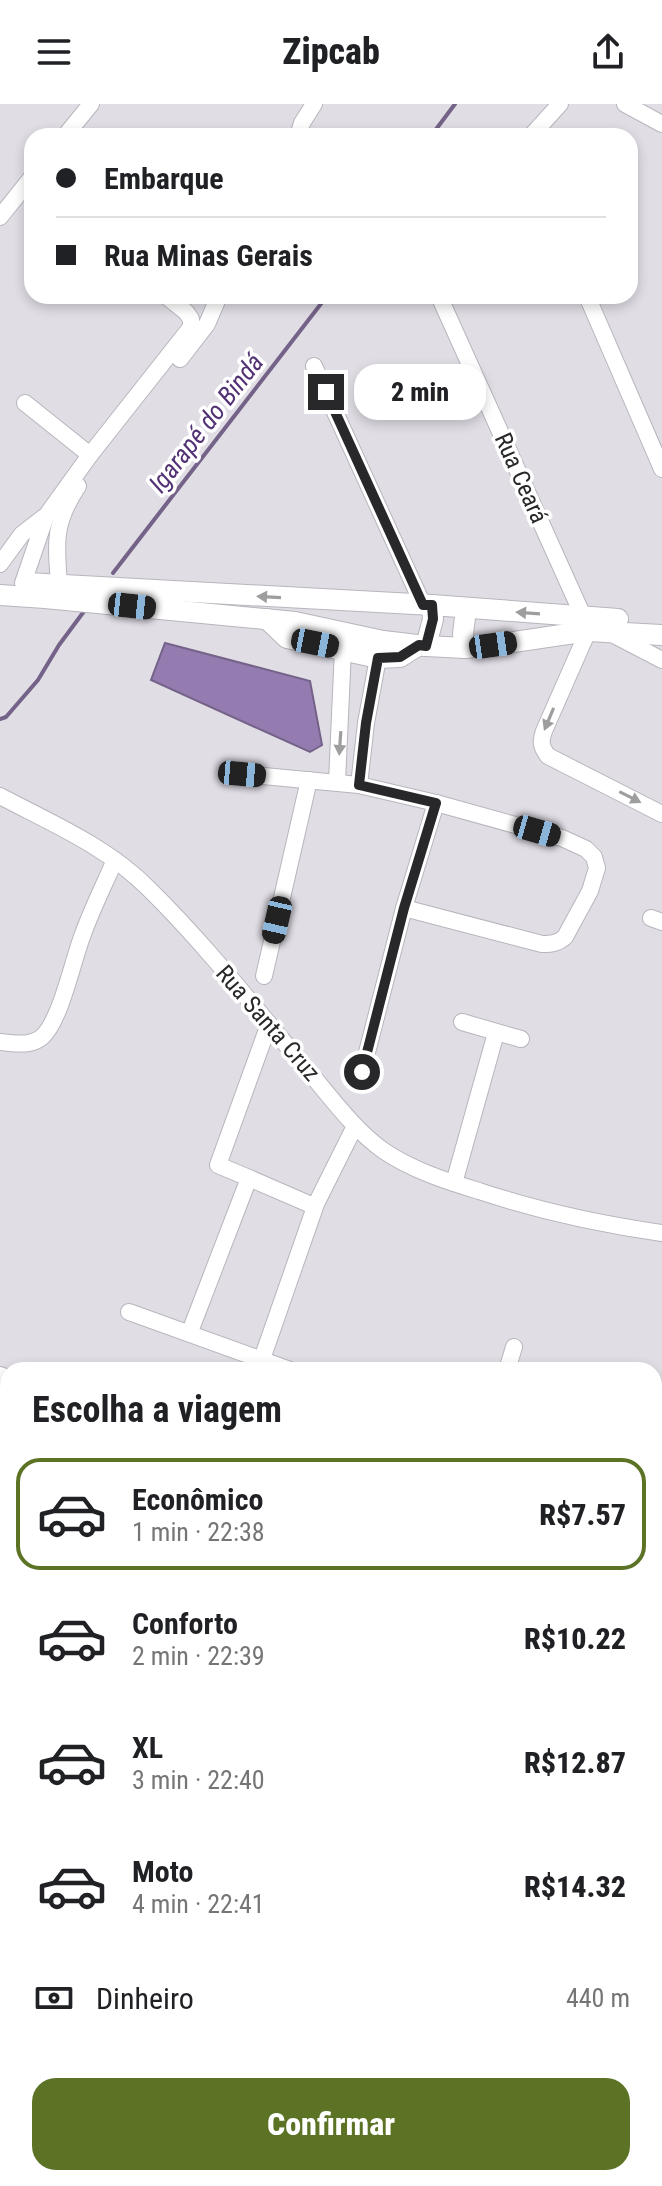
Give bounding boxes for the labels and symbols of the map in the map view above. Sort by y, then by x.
water label: Igarapé do Bindá [143,347,270,498]
callout: 2 min [354,364,486,420]
route end [308,374,344,410]
street label: Rua Ceará [489,428,553,528]
one-way arrow [256,590,281,603]
car [107,592,157,620]
one-way arrow [515,606,540,619]
car [289,627,341,659]
car [468,630,518,660]
one-way arrow [543,708,556,731]
one-way arrow [333,731,346,756]
car [217,760,267,788]
one-way arrow [619,791,642,804]
car [511,813,563,849]
car [260,894,294,946]
street label: Rua Santa Cruz [210,959,326,1087]
route start [344,1054,380,1090]

